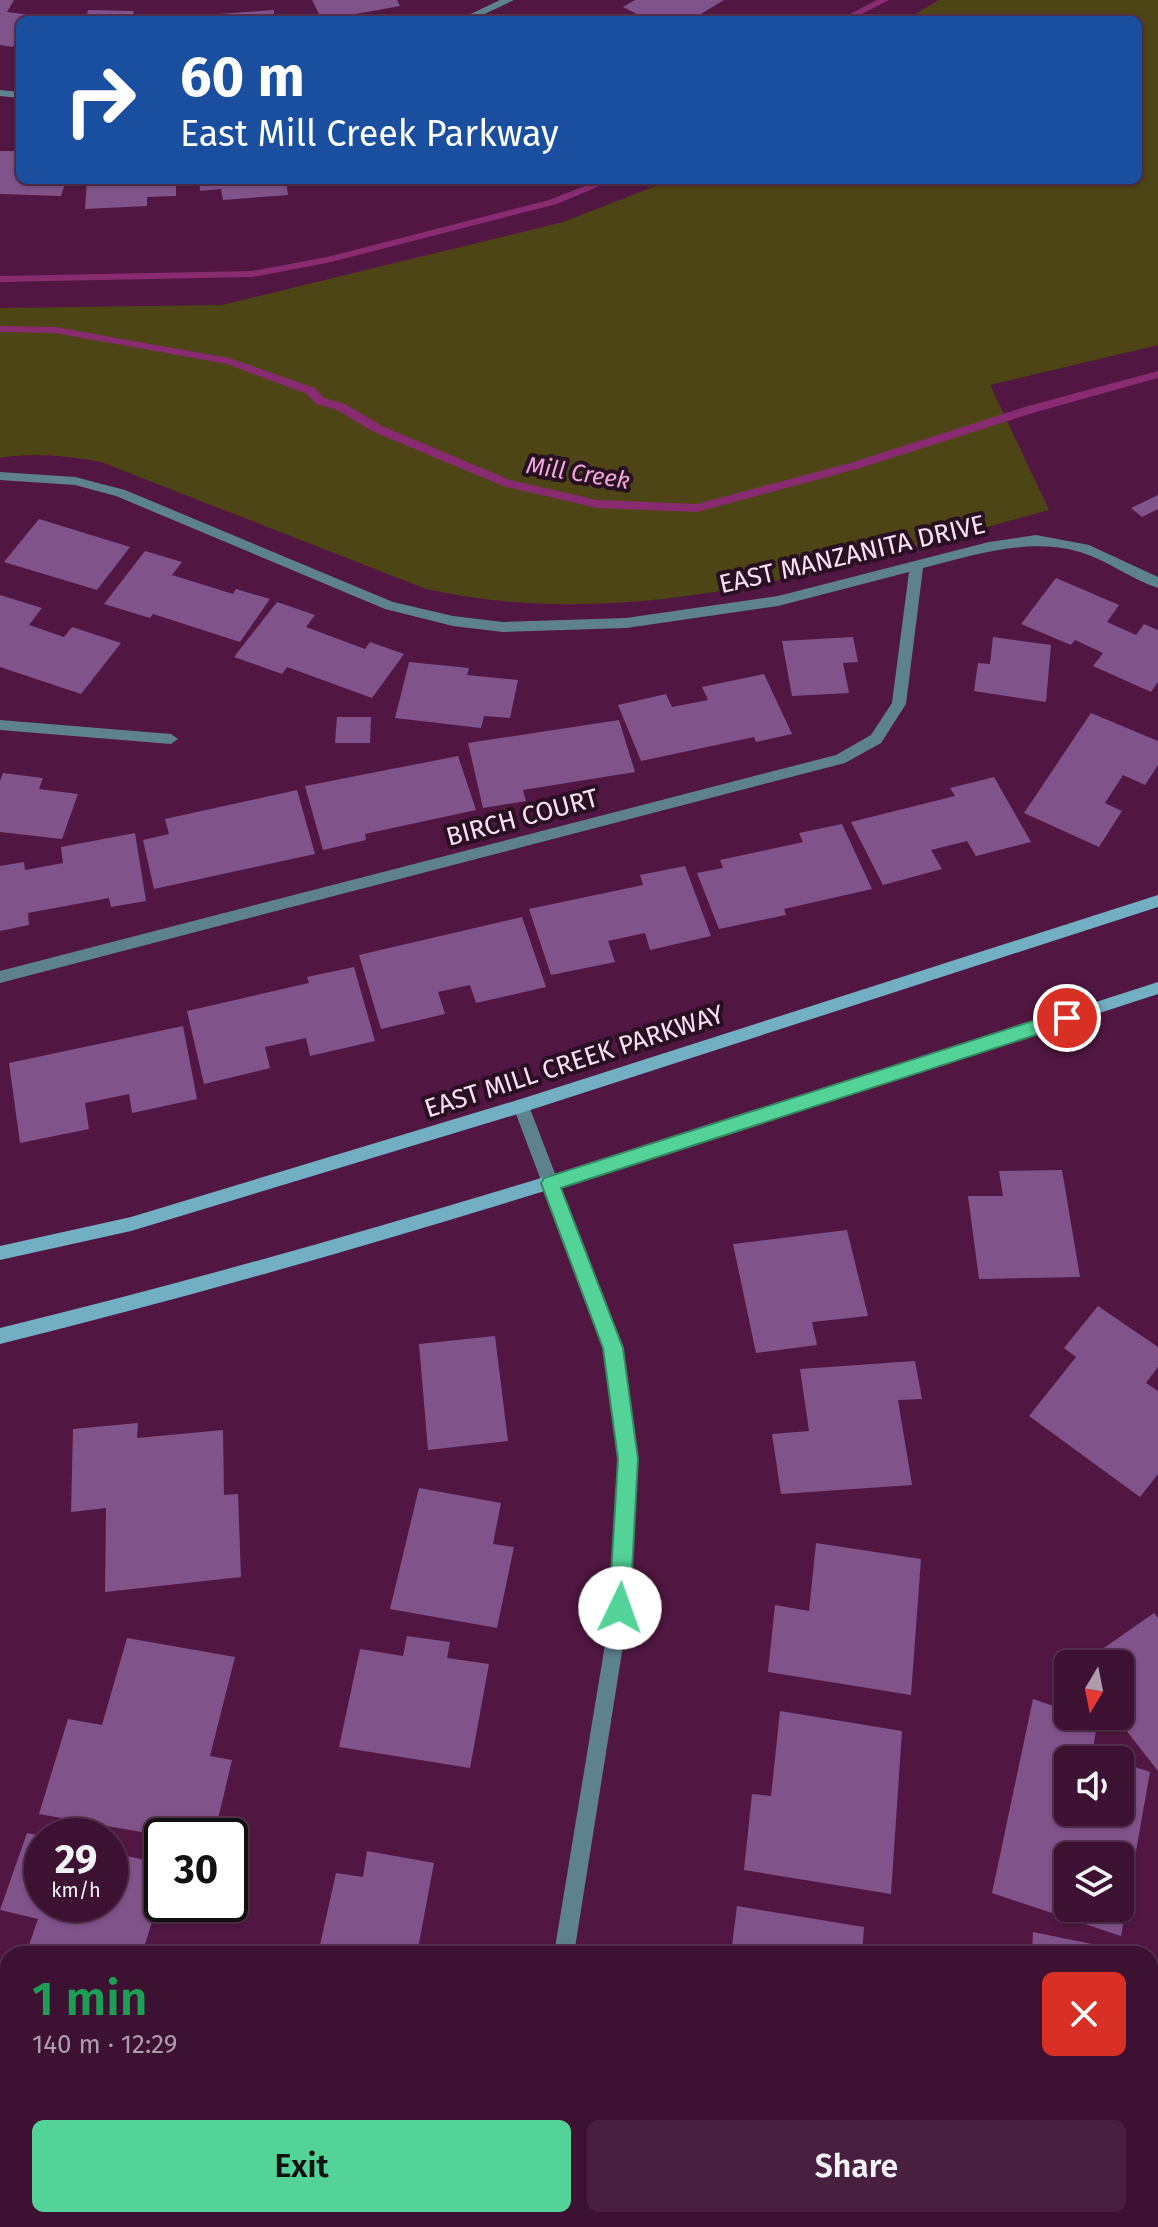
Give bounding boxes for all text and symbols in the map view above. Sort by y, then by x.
text: 60 m [180,44,305,111]
icon: right [48,48,152,152]
text: East Mill Creek Parkway [180,112,559,156]
water label: Mill Creek [524,451,632,495]
street label: EAST MANZANITA DRIVE [716,509,988,600]
street label: BIRCH COURT [443,782,602,853]
pin [1033,984,1101,1052]
icon: arrive [1045,996,1089,1040]
street label: EAST MILL CREEK PARKWAY [421,998,728,1125]
position arrow [578,1566,662,1650]
north arrow [1054,1650,1134,1730]
map controls [1054,1650,1134,1922]
button: sound [1054,1746,1134,1826]
speed limit sign: 30 [144,1818,248,1922]
text: 29 [55,1836,97,1884]
button: layers [1054,1842,1134,1922]
text: km/h [51,1878,101,1902]
text: 1 min [32,1970,148,2028]
button: close [1042,1972,1126,2056]
text: 140 m · 12:29 [32,2029,177,2060]
button: Exit [32,2120,571,2212]
button: Share [587,2120,1126,2212]

